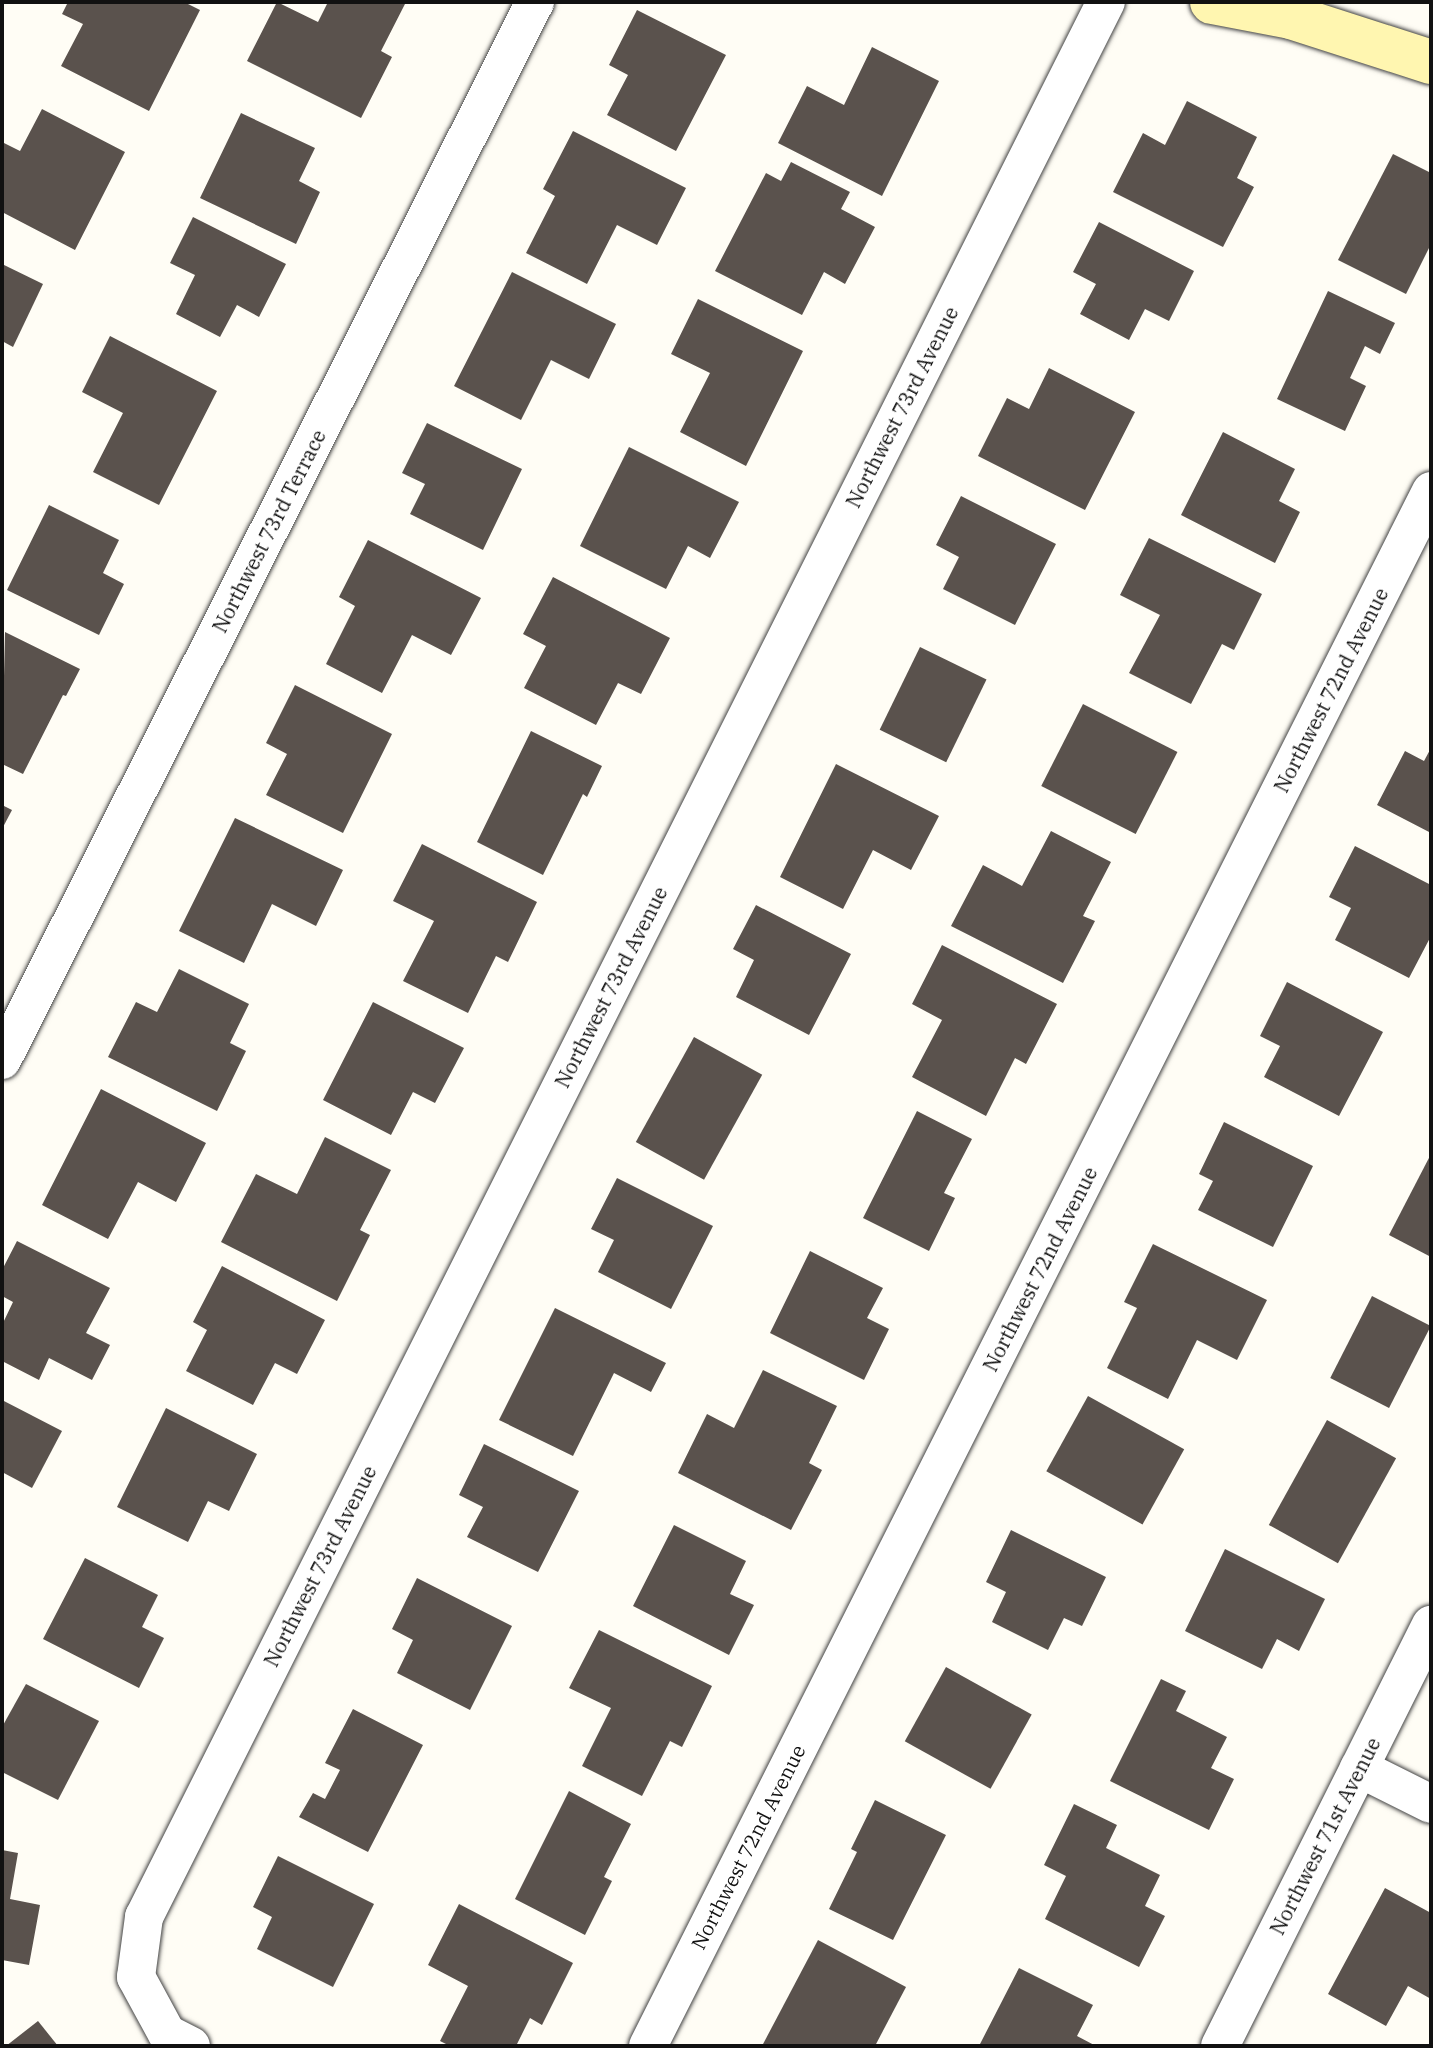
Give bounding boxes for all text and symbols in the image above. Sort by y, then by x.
street label: Northwest 73rd Avenue [841,302,963,512]
street label: Northwest 73rd Terrace [207,426,331,636]
street label: Northwest 72nd Avenue [1269,584,1393,796]
street label: Northwest 73rd Avenue [550,882,672,1092]
street label: Northwest 72nd Avenue [978,1163,1102,1375]
street label: Northwest 73rd Avenue [259,1461,381,1671]
street label: Northwest 71st Avenue [1265,1733,1385,1939]
street label: Northwest 72nd Avenue [686,1741,810,1953]

